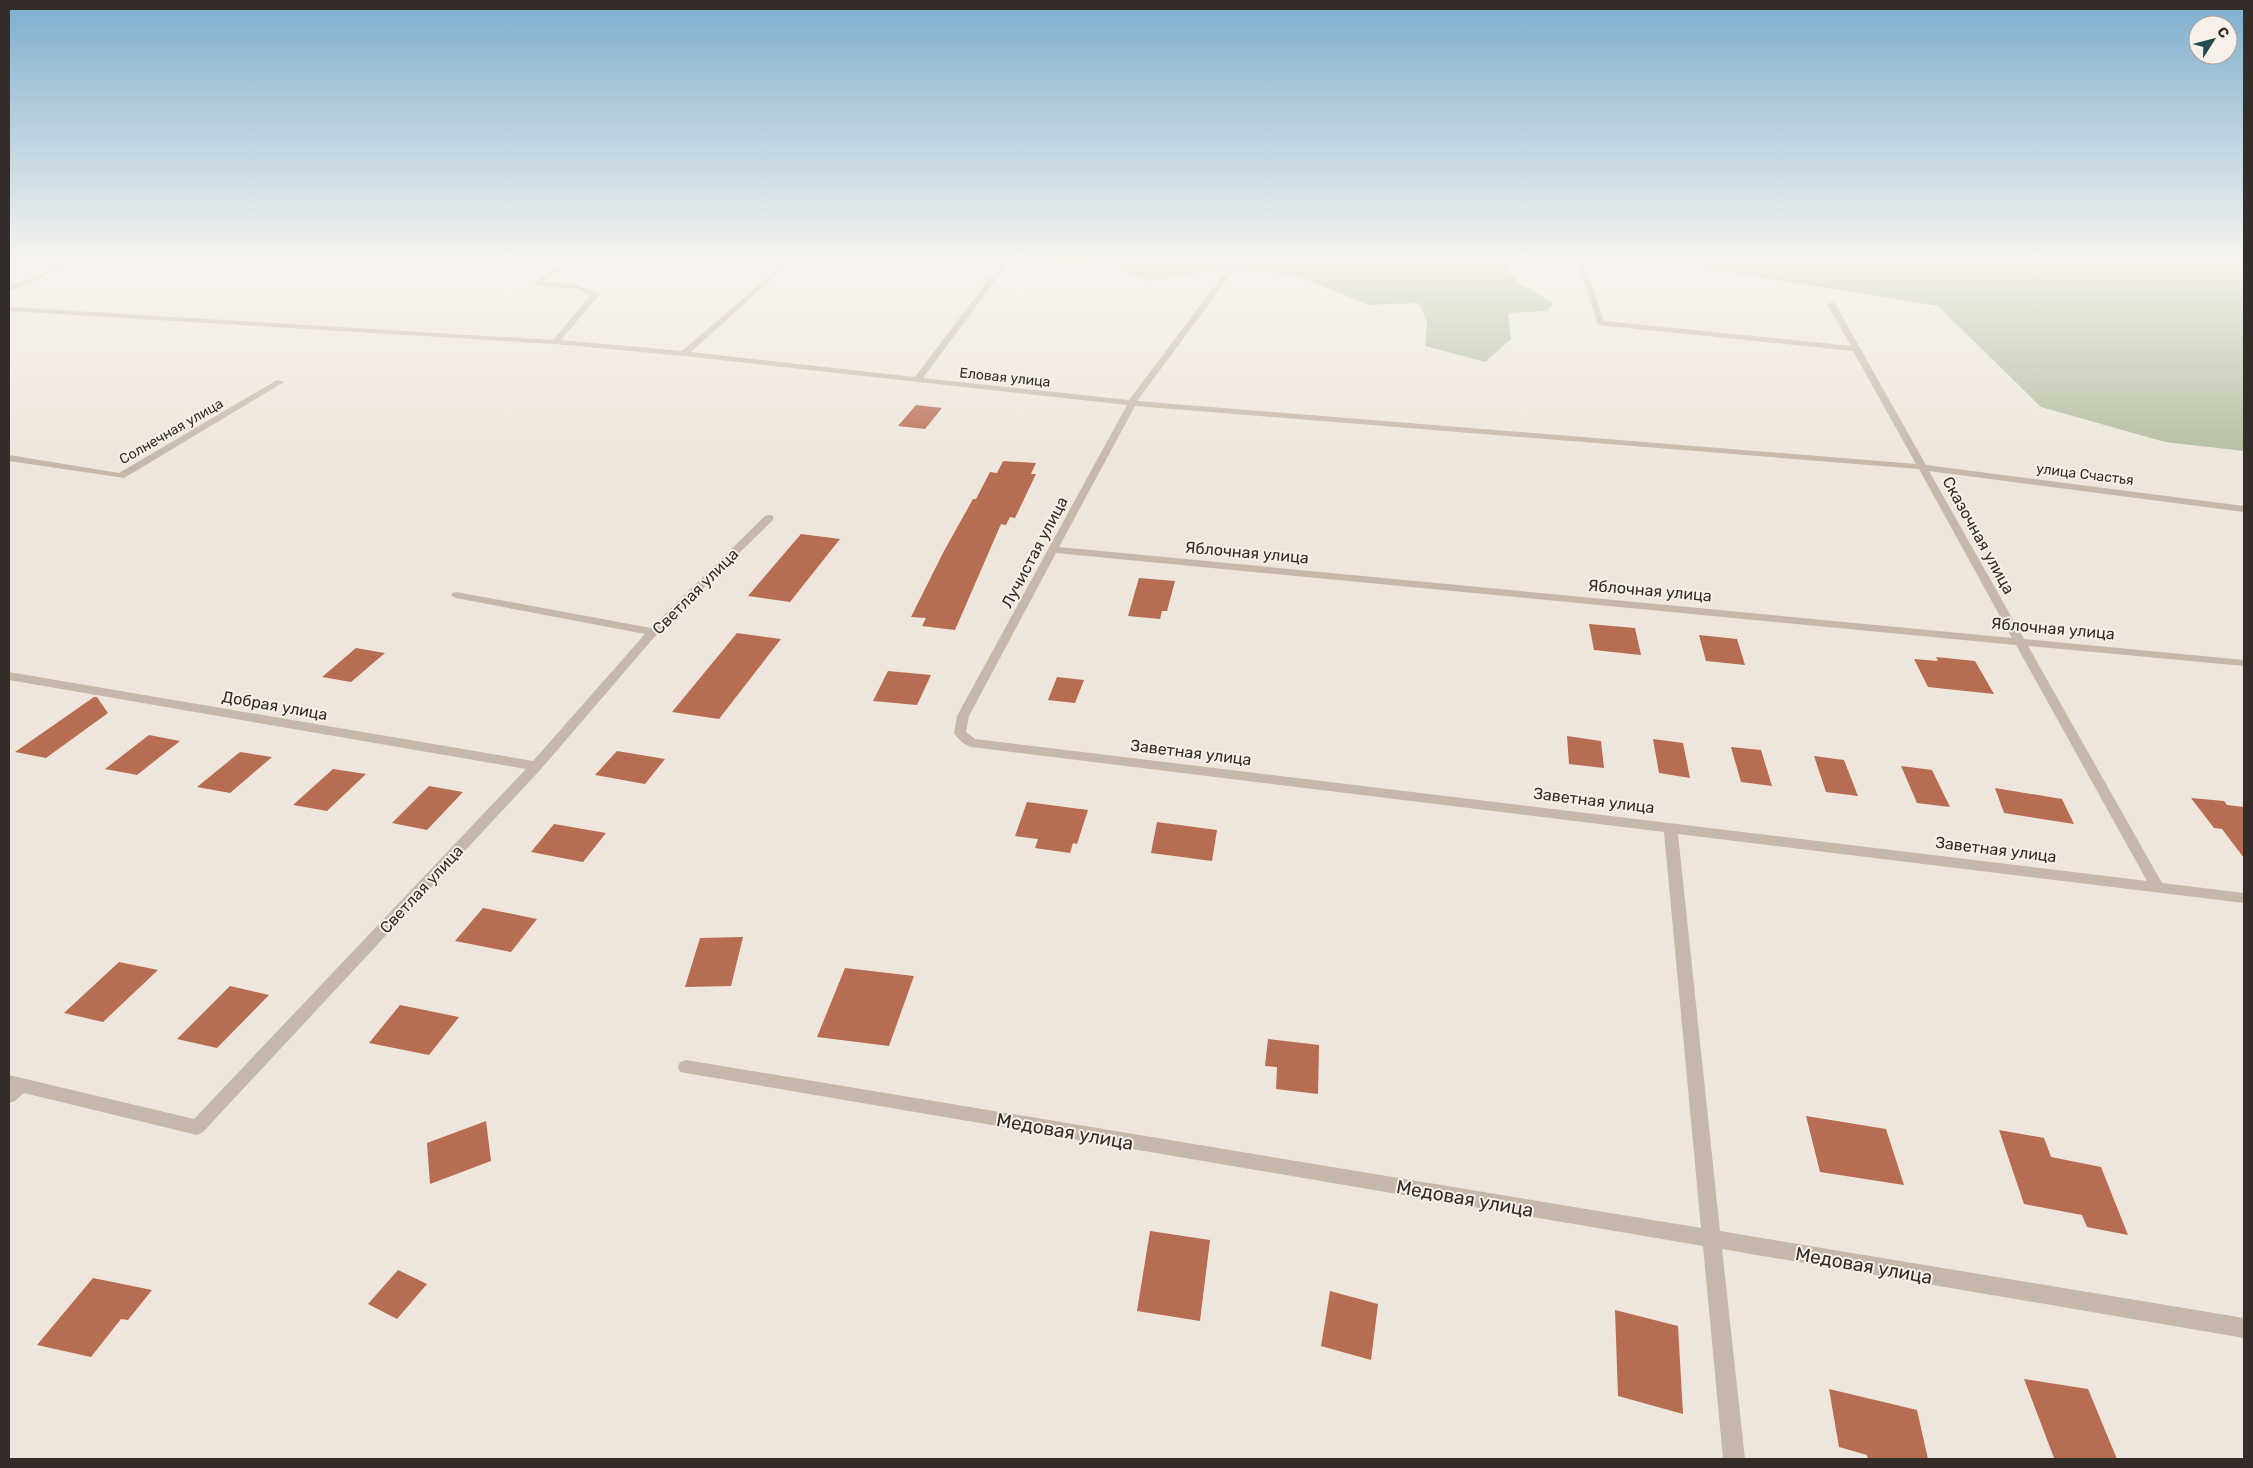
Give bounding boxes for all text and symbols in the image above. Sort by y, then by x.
north arrow [2188,15,2238,65]
text: С [2213,24,2233,42]
street label: Еловая улица [959,364,1051,391]
street label: Солнечная улица [116,395,226,468]
street label: улица Счастья [2035,460,2135,489]
street label: Сказочная улица [1938,473,2019,597]
street label: Лучистая улица [997,493,1072,611]
street label: Яблочная улица [1184,538,1310,567]
street label: Светлая улица [648,544,742,638]
street label: Яблочная улица [1587,576,1713,605]
street label: Яблочная улица [1990,614,2116,643]
street label: Добрая улица [221,687,329,724]
street label: Заветная улица [1129,736,1253,769]
street label: Заветная улица [1532,784,1656,817]
street label: Заветная улица [1934,833,2058,866]
street label: Светлая улица [376,841,467,937]
street label: Медовая улица [995,1108,1135,1155]
street label: Медовая улица [1395,1175,1535,1222]
street label: Медовая улица [1794,1242,1934,1289]

